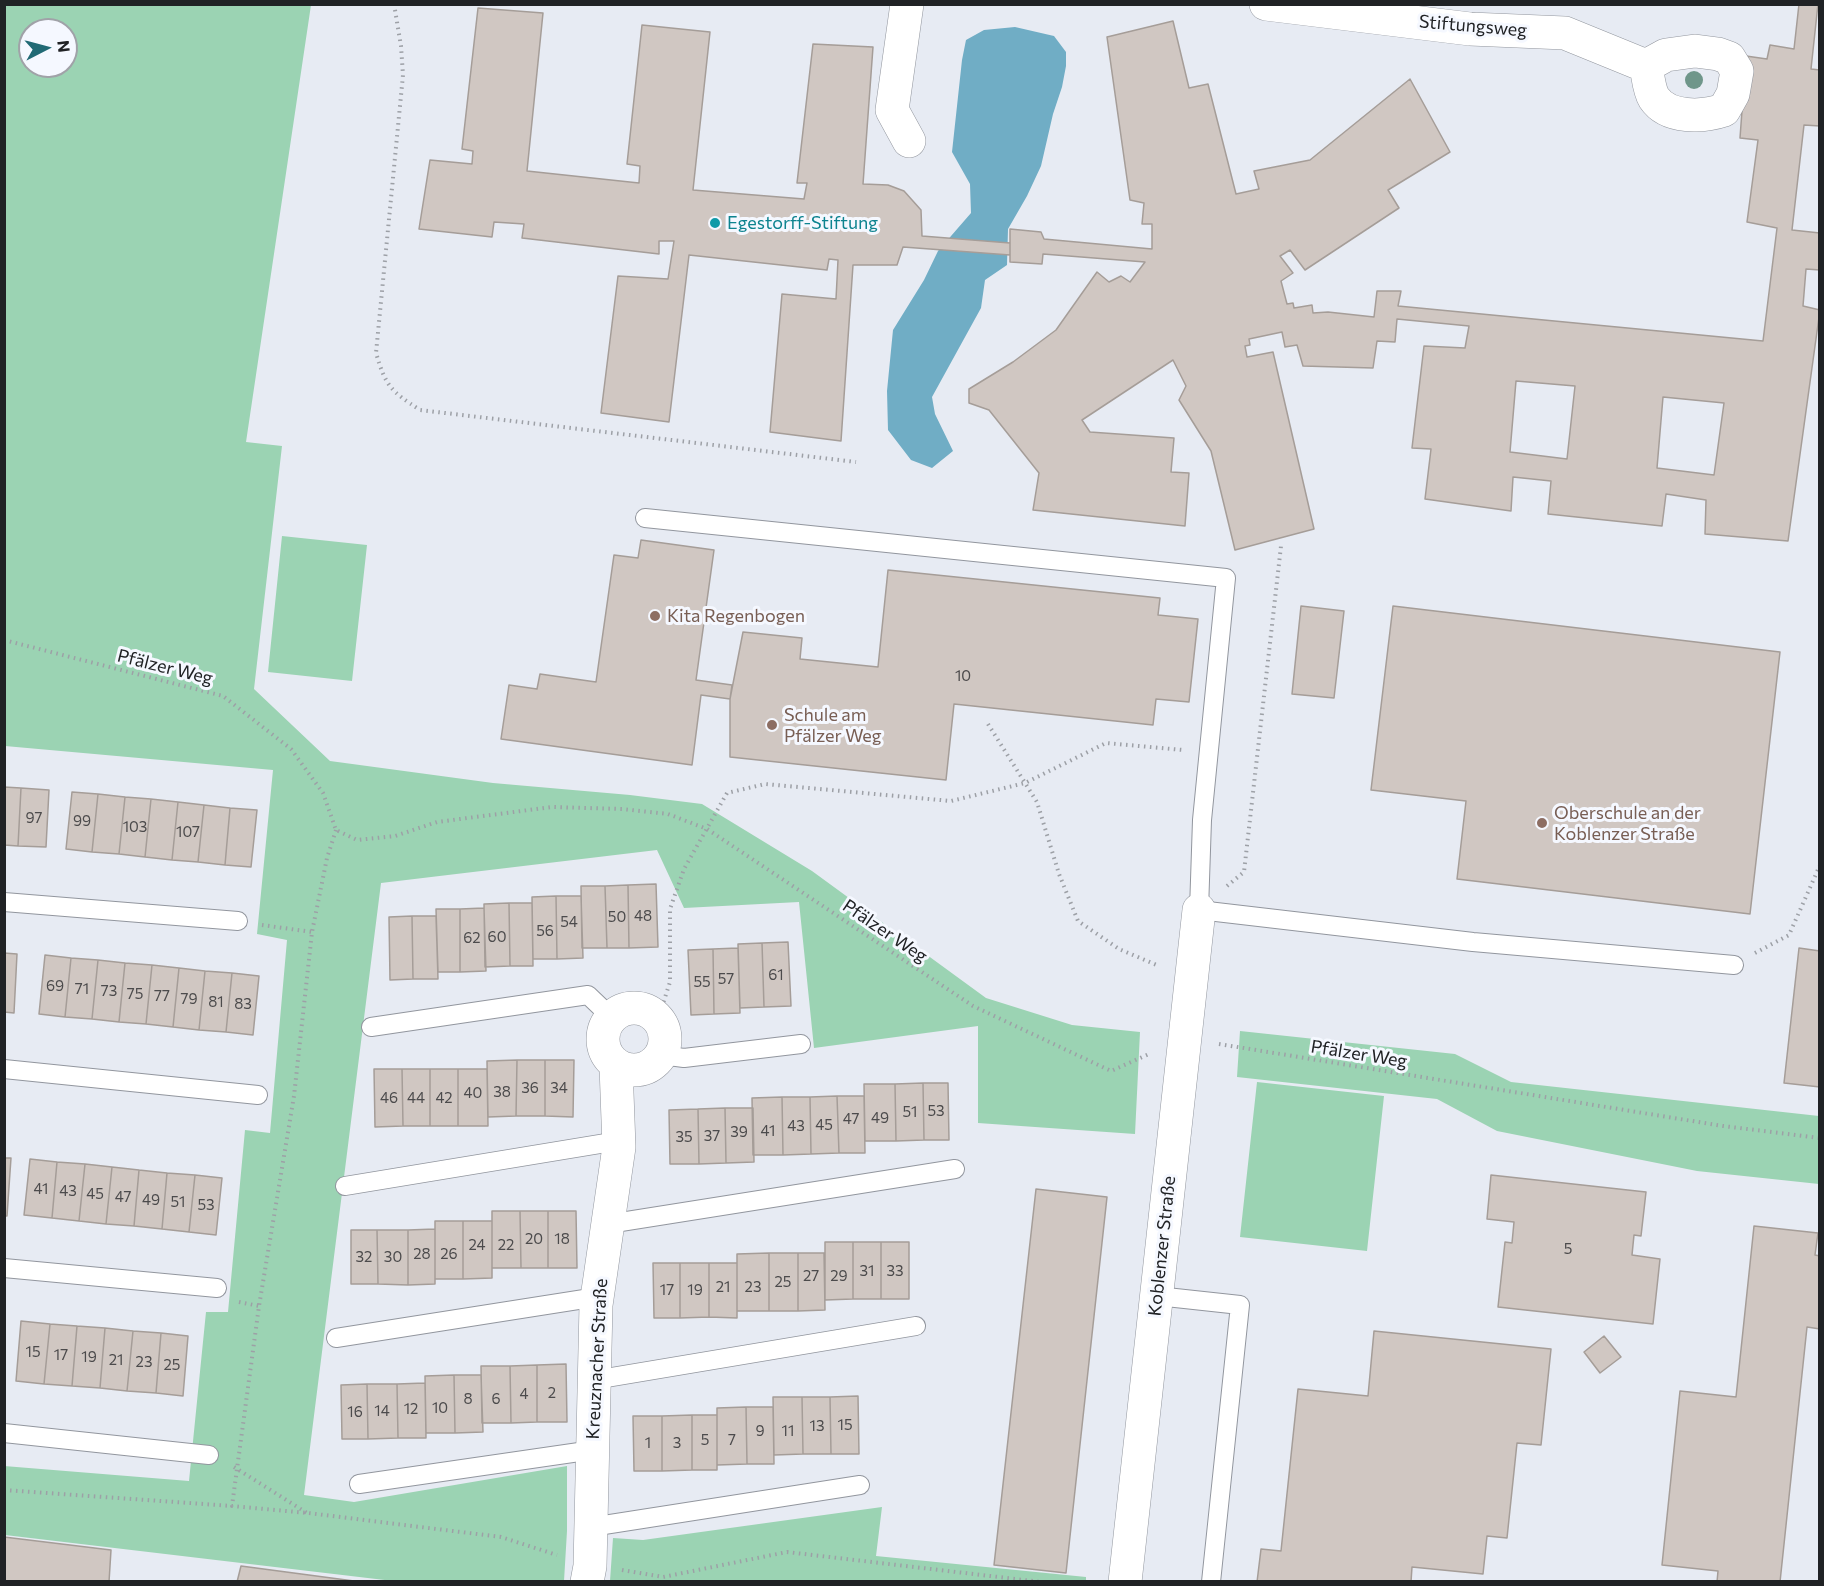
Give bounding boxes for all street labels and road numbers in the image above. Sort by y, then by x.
street label: Stiftungsweg [1418,11,1528,41]
street label: Pfälzer Weg [115,645,215,689]
street label: Pfälzer Weg [839,895,931,967]
street label: Pfälzer Weg [1309,1036,1409,1072]
street label: Koblenzer Straße [1144,1175,1180,1317]
street label: Kreuznacher Straße [582,1278,612,1440]

